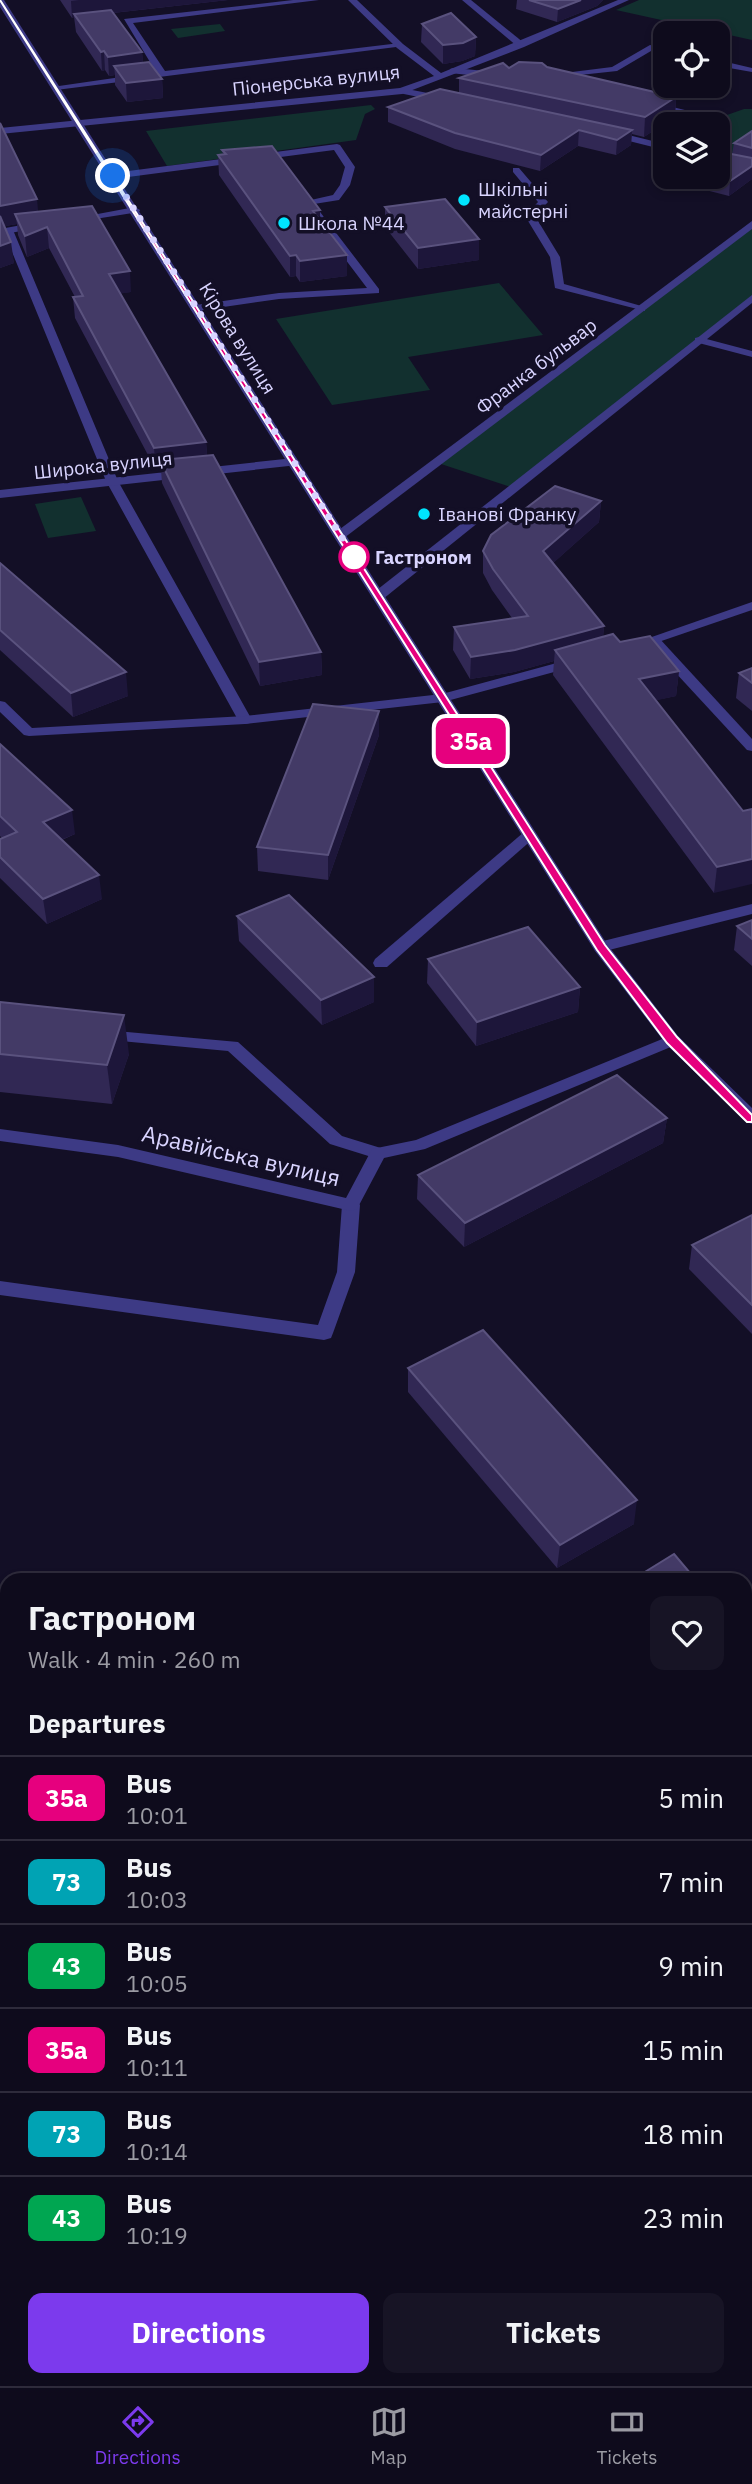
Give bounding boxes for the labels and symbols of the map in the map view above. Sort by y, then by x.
street label: Піонерська вулиця [231,59,401,101]
your location [95,158,130,193]
place label: Шкільні майстерні [478,177,568,223]
marker: Шкільні майстерні [456,192,472,208]
place label: Школа №44 [298,211,405,235]
marker: Школа №44 [276,215,292,231]
street label: Кірова вулиця [194,278,282,398]
street label: Франка бульвар [471,313,601,419]
street label: Широка вулиця [33,446,173,484]
place label: Іванові Франку [438,502,577,526]
marker: Іванові Франку [416,506,432,522]
marker: Гастроном [339,542,369,572]
place label: Гастроном [375,545,472,569]
line badge: 35а [431,718,511,764]
street label: Аравійська вулиця [139,1118,343,1192]

